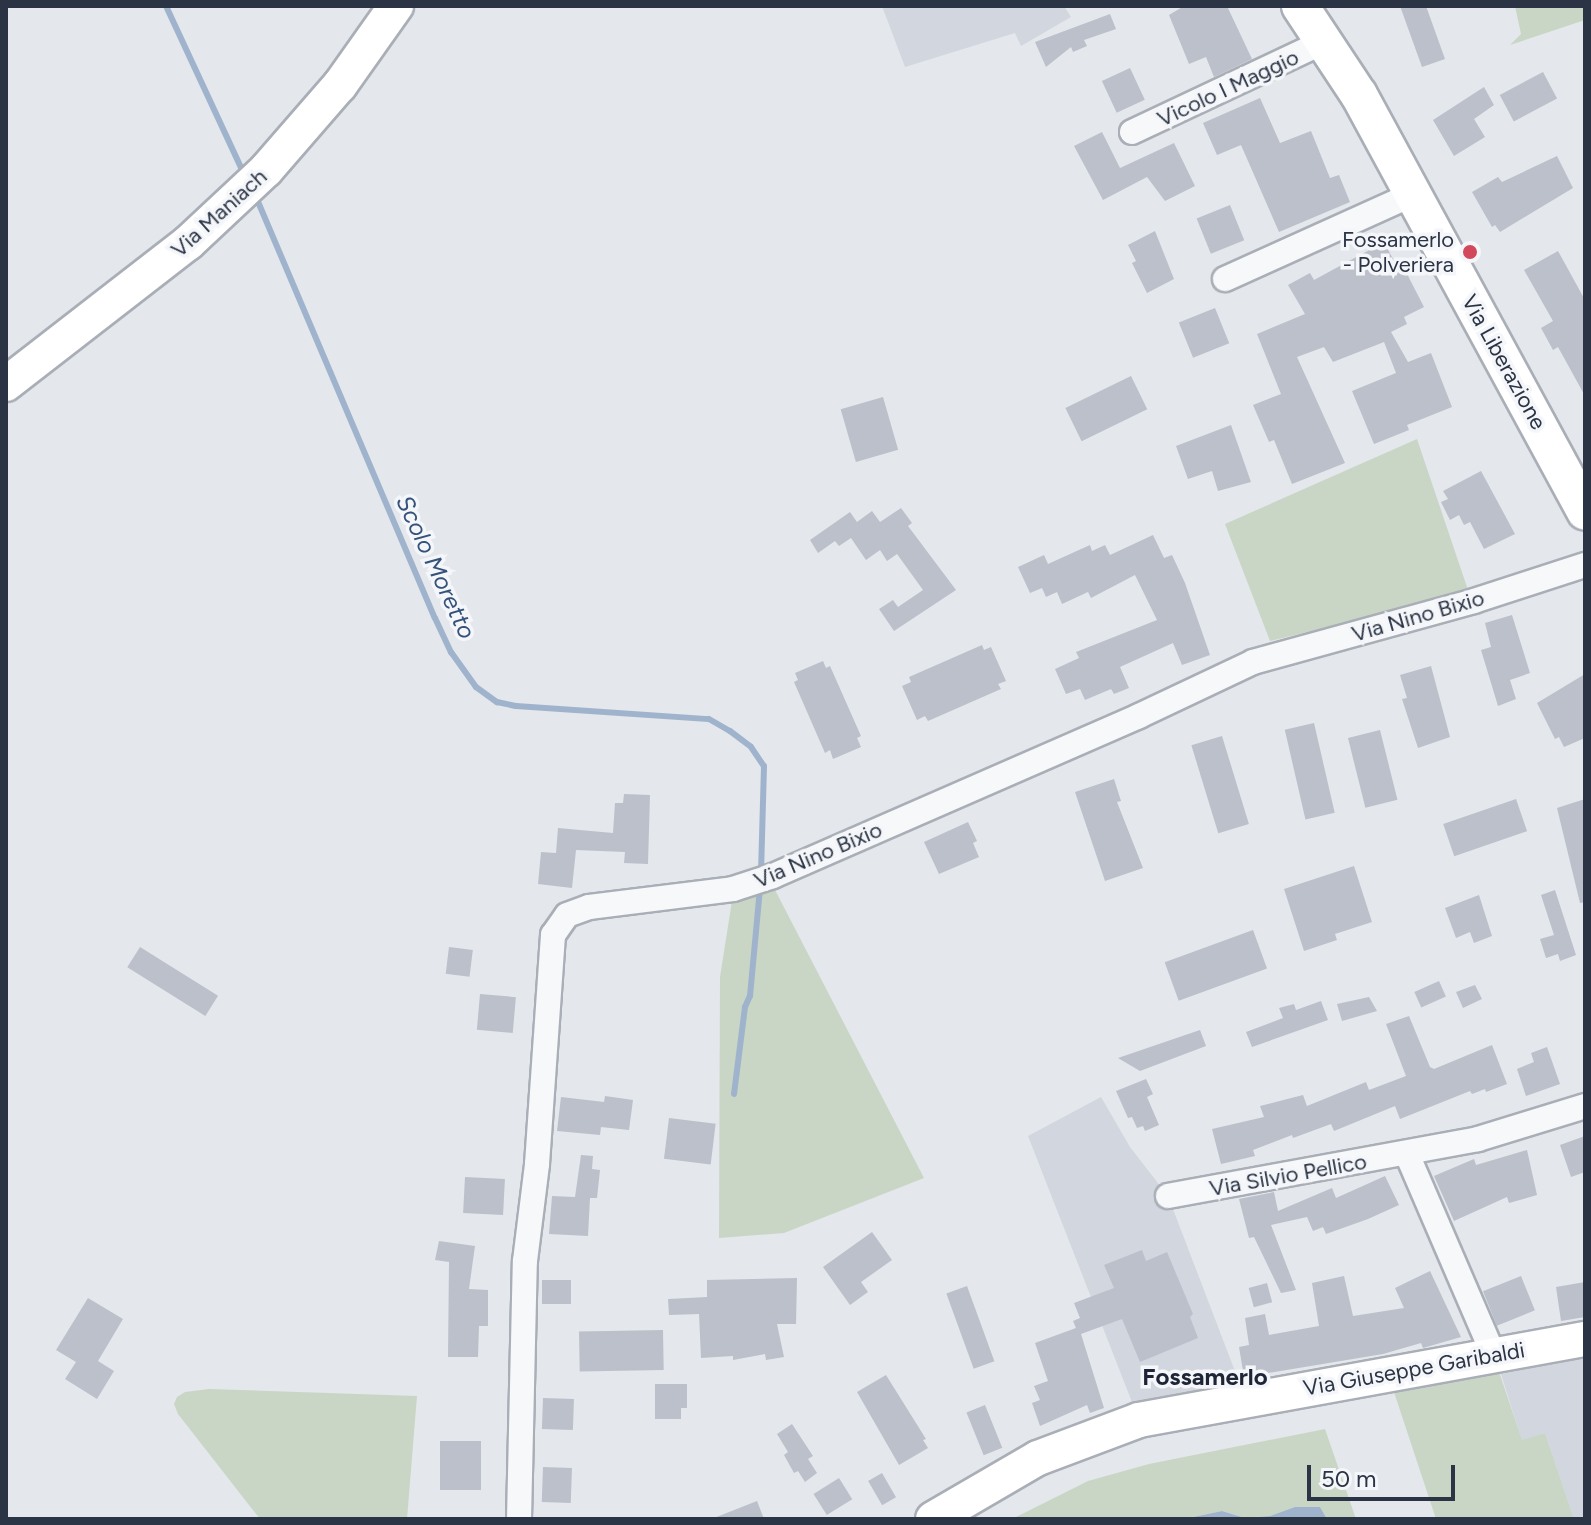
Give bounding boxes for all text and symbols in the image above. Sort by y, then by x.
street label: Vicolo I Maggio [1153,44,1303,132]
street label: Via Maniach [166,163,272,263]
place label: Fossamerlo - Polveriera [1342,226,1454,278]
marker: Fossamerlo - Polveriera [1461,243,1479,261]
street label: Via Liberazione [1456,290,1552,434]
water label: Scolo Moretto [390,491,482,643]
street label: Via Nino Bixio [1349,585,1487,647]
street label: Via Nino Bixio [750,816,886,894]
street label: Via Silvio Pellico [1207,1148,1369,1202]
street label: Via Giuseppe Garibaldi [1301,1337,1527,1401]
district label: Fossamerlo [1142,1363,1268,1391]
scale bar [1311,1449,1459,1499]
text: 50 m [1321,1464,1377,1493]

